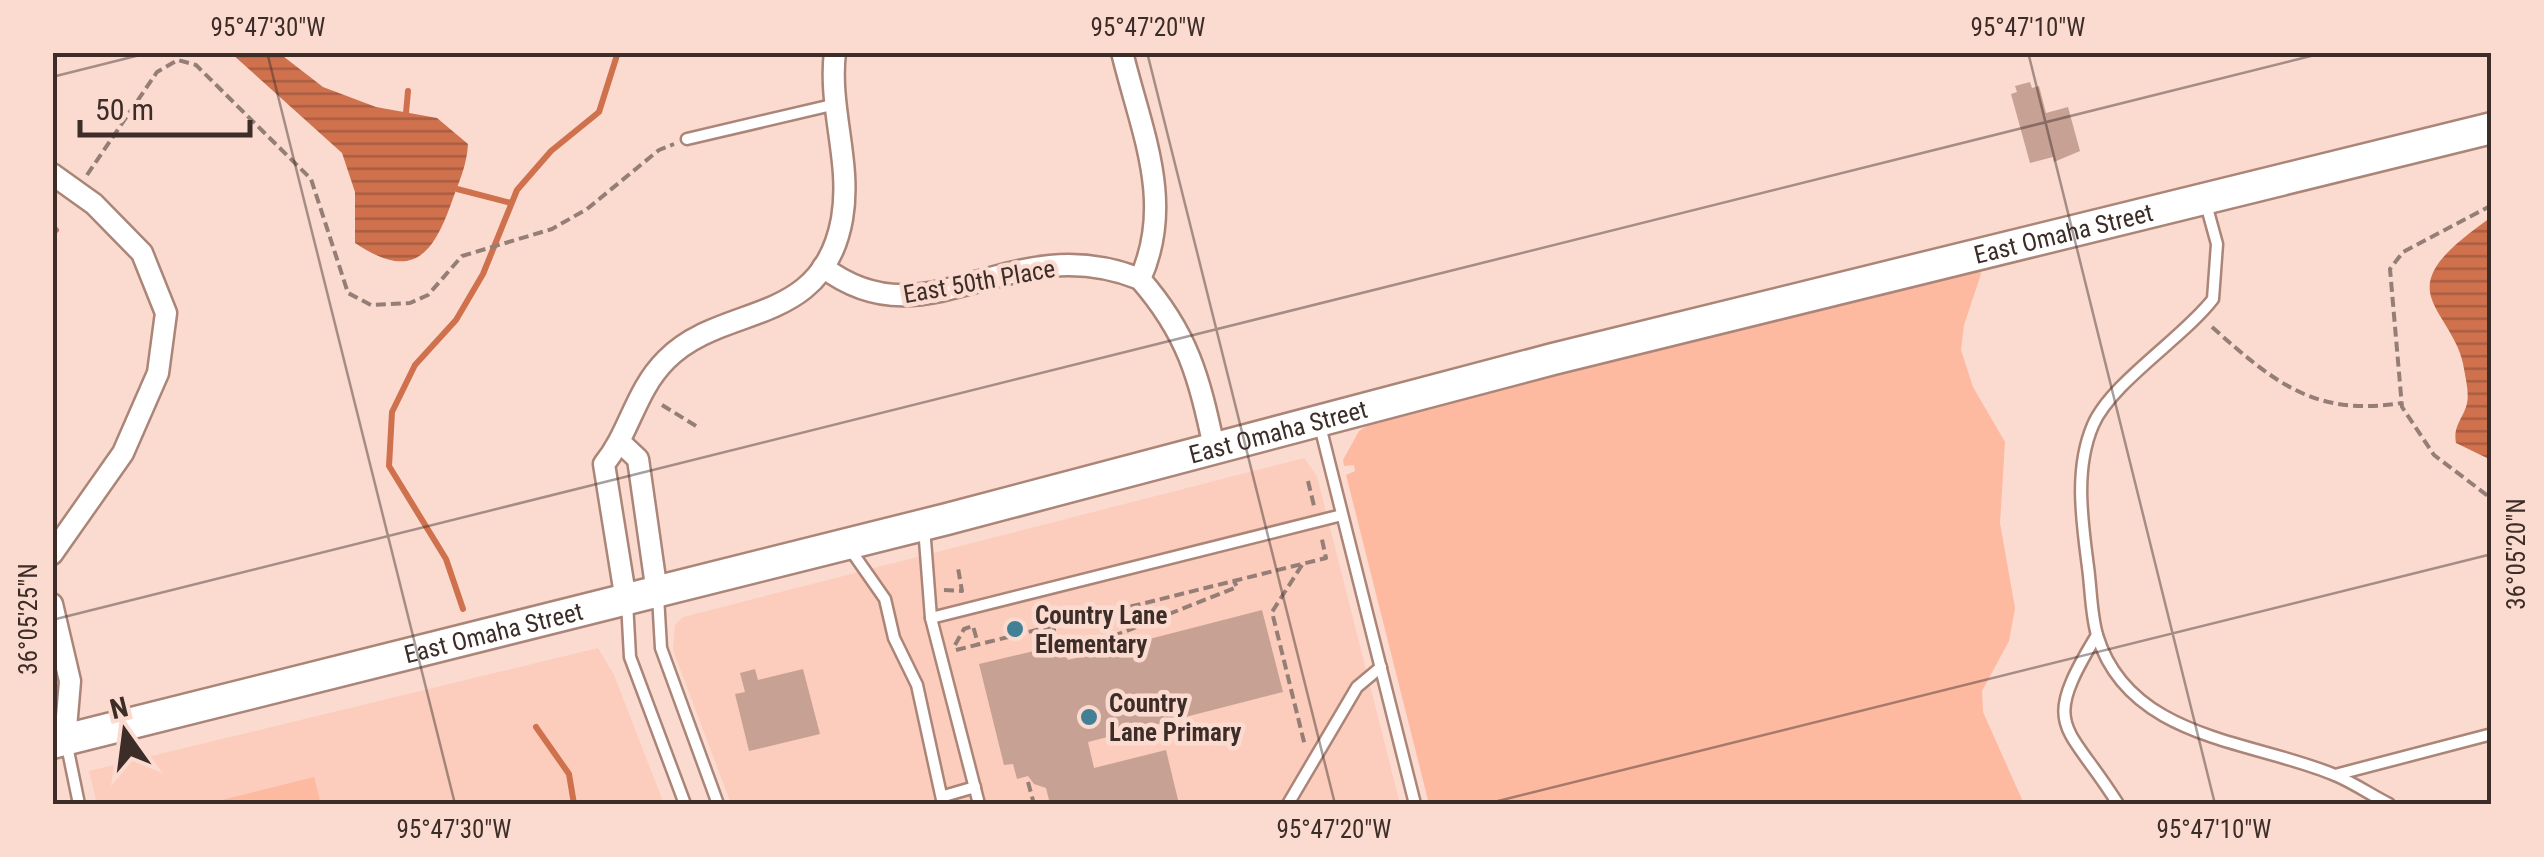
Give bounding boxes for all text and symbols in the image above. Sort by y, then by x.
text: 95°47'30"W [211,13,325,42]
text: 95°47'20"W [1091,13,1205,42]
text: 95°47'10"W [1971,13,2085,42]
scale bar [80,75,250,137]
text: 50 m [95,92,154,127]
street label: East Omaha Street [1971,198,2156,270]
street label: East 50th Place [901,254,1057,309]
street label: East Omaha Street [1186,395,1370,469]
text: 36°05'20"N [2502,498,2531,610]
text: 36°05'25"N [14,563,43,675]
street label: East Omaha Street [401,597,586,669]
place label: Country Lane Elementary [1035,601,1167,659]
marker: Country Lane Elementary [1004,618,1026,640]
north arrow [75,682,175,782]
place label: Country Lane Primary [1109,689,1242,747]
text: N [107,690,131,726]
marker: Country Lane Primary [1078,706,1100,728]
text: 95°47'30"W [397,815,511,844]
text: 95°47'20"W [1277,815,1391,844]
text: 95°47'10"W [2157,815,2271,844]

